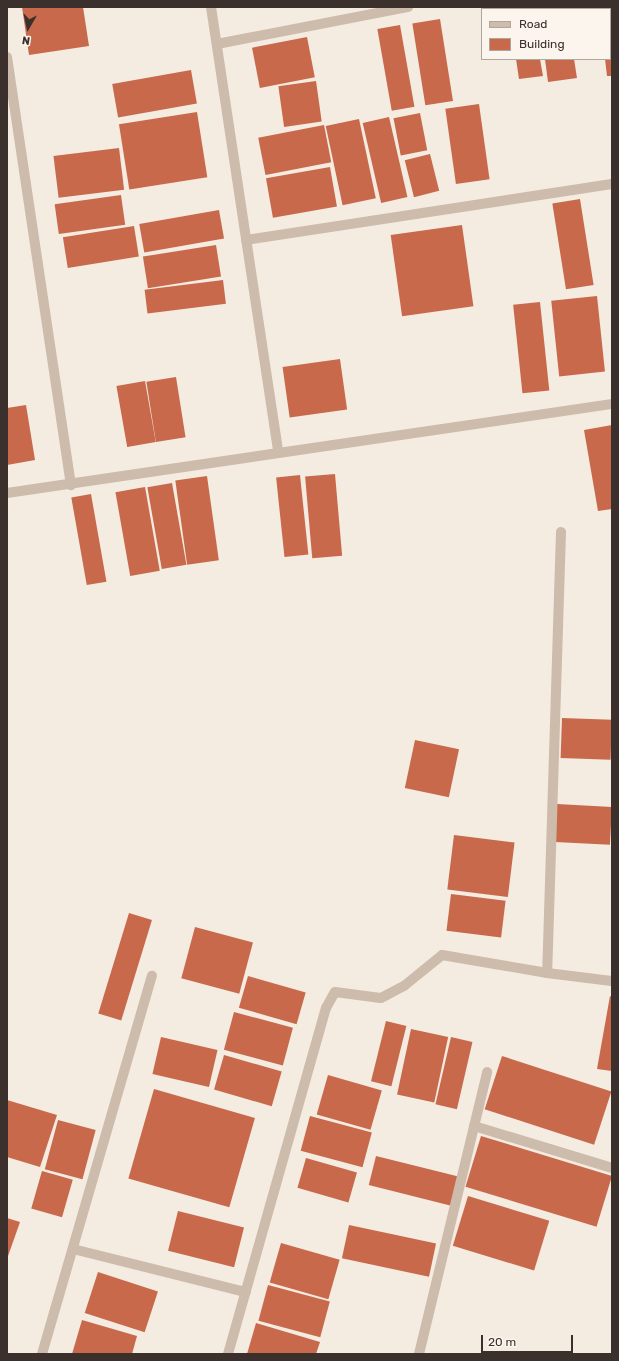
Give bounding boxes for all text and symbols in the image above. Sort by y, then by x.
north arrow [8,8,48,48]
legend [481,8,611,60]
text: Road [519,17,547,31]
text: N [21,33,31,47]
text: Building [519,37,565,51]
scale bar [483,1327,575,1353]
text: 20 m [488,1335,516,1349]

